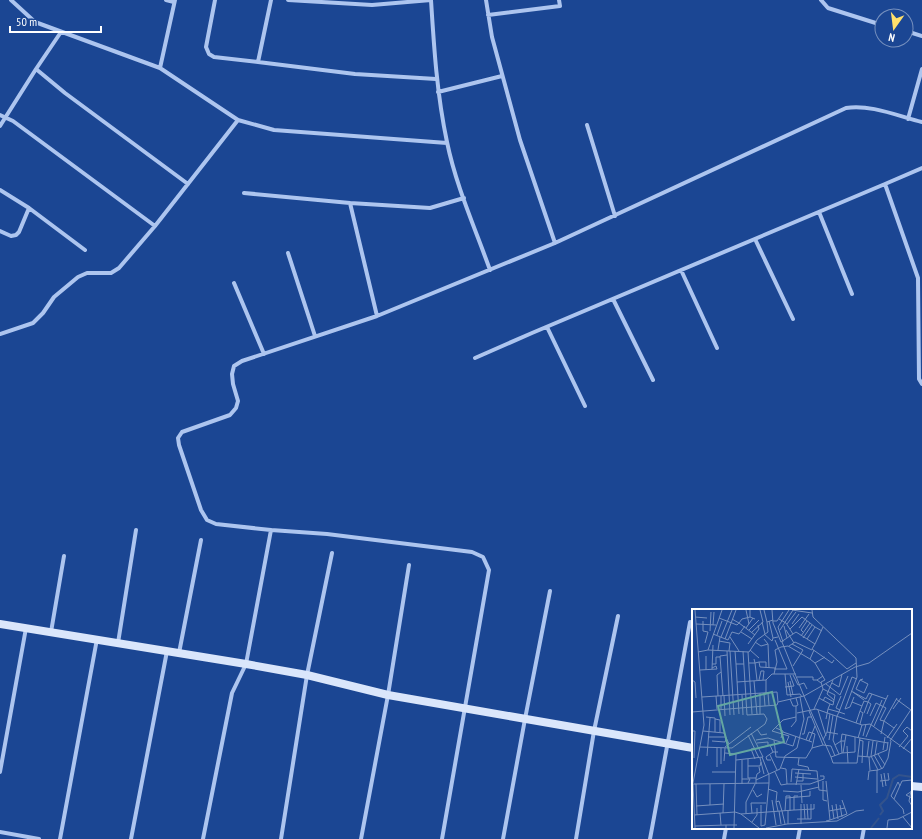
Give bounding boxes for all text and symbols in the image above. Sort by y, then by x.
scale bar [10,8,101,34]
north arrow [874,8,914,48]
text: 50 m [16,14,37,29]
text: N [887,30,896,45]
inset map [692,609,912,829]

